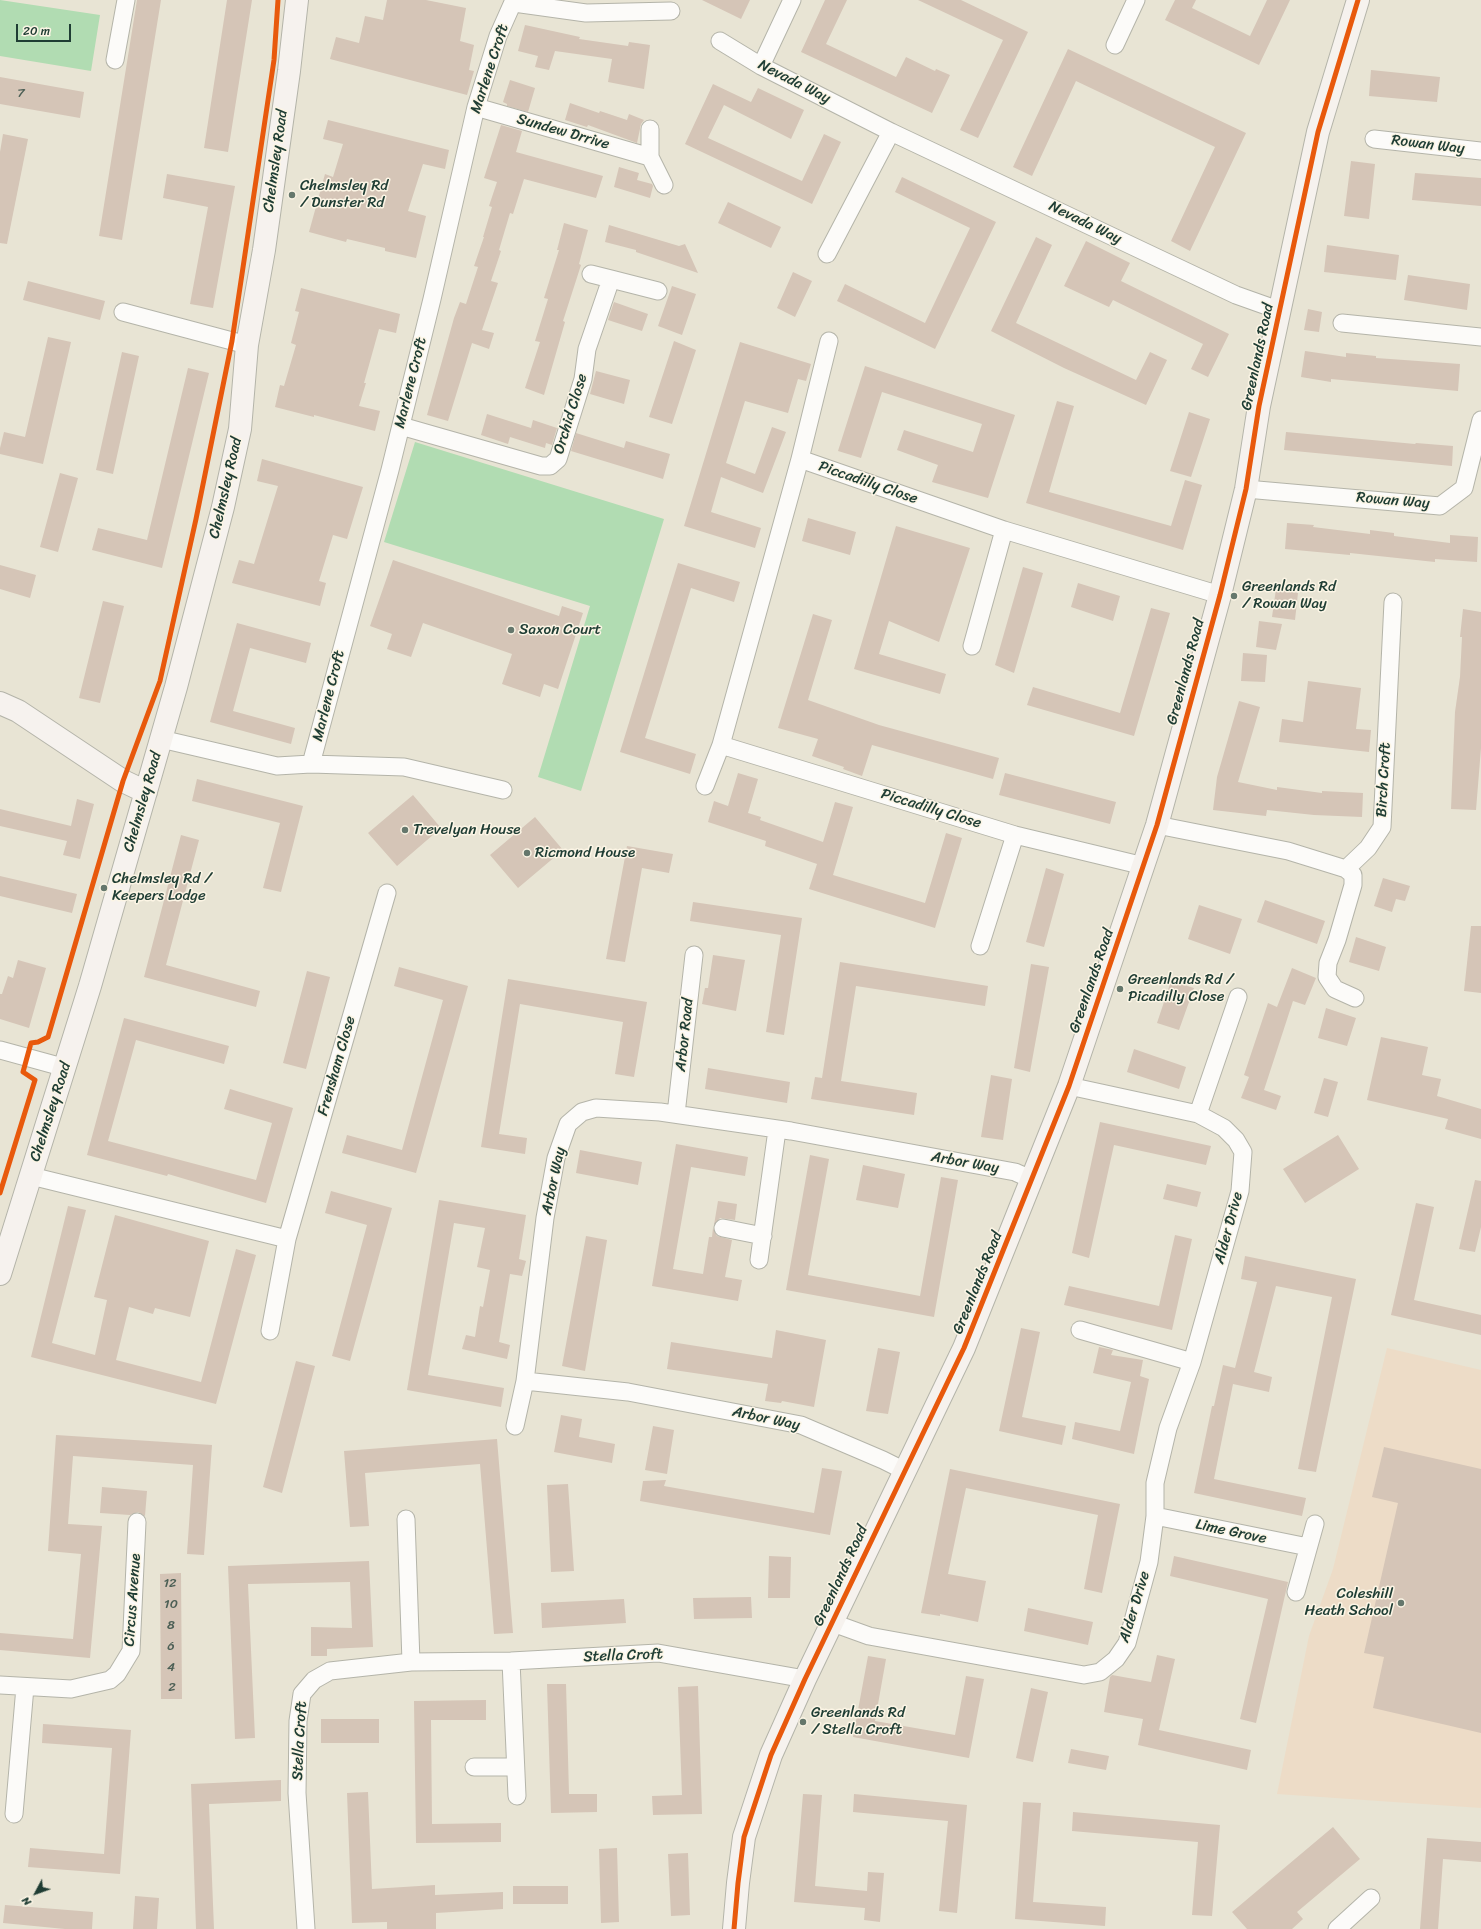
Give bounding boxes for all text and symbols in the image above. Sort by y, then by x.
scale bar [18,16,73,42]
text: 20 m [23,20,50,42]
street label: Marlene Croft [467,22,513,116]
street label: Nevada Way [755,56,833,108]
house number: 7 [17,86,25,102]
street label: Chelmsley Road [260,109,292,213]
street label: Sundew Drrive [515,110,611,154]
street label: Rowan Way [1390,132,1466,158]
place label: Chelmsley Rd / Dunster Rd [300,177,388,212]
marker: Chelmsley Rd / Dunster Rd [287,190,297,200]
street label: Nevada Way [1046,198,1124,248]
street label: Greenlands Road [1238,302,1278,412]
street label: Marlene Croft [391,336,431,430]
street label: Orchid Close [550,372,592,456]
street label: Chelmsley Road [206,436,246,540]
street label: Piccadilly Close [816,458,920,508]
street label: Rowan Way [1356,489,1430,513]
place label: Greenlands Rd / Rowan Way [1242,578,1336,613]
marker: Greenlands Rd / Rowan Way [1229,591,1239,601]
street label: Greenlands Road [1163,617,1209,727]
place label: Saxon Court [519,621,601,639]
marker: Saxon Court [506,625,516,635]
street label: Marlene Croft [309,649,349,743]
street label: Birch Croft [1373,742,1395,818]
street label: Chelmsley Road [120,750,166,854]
street label: Piccadilly Close [879,785,983,833]
place label: Trevelyan House [413,821,521,839]
marker: Trevelyan House [400,825,410,835]
place label: Ricmond House [535,844,635,862]
marker: Ricmond House [522,848,532,858]
place label: Chelmsley Rd / Keepers Lodge [112,870,212,905]
marker: Chelmsley Rd / Keepers Lodge [99,883,109,893]
street label: Greenlands Road [1066,927,1118,1035]
place label: Greenlands Rd / Picadilly Close [1128,971,1233,1006]
marker: Greenlands Rd / Picadilly Close [1115,984,1125,994]
street label: Arbor Road [672,997,698,1073]
street label: Frensham Close [314,1014,360,1118]
street label: Chelmsley Road [26,1060,76,1164]
street label: Arbor Way [538,1146,570,1216]
street label: Arbor Way [930,1148,1000,1178]
street label: Alder Drive [1211,1190,1247,1266]
street label: Greenlands Road [949,1229,1007,1337]
street label: Arbor Way [731,1403,801,1435]
street label: Lime Grove [1194,1516,1268,1548]
street label: Greenlands Road [810,1523,872,1629]
street label: Circus Avenue [121,1553,145,1647]
street label: Alder Drive [1116,1569,1154,1645]
house number: 12 [163,1576,177,1592]
place label: Coleshill Heath School [1305,1585,1393,1620]
house number: 10 [164,1597,178,1613]
marker: Coleshill Heath School [1396,1598,1406,1608]
house number: 8 [167,1618,175,1634]
house number: 6 [167,1639,175,1655]
street label: Stella Croft [583,1646,663,1666]
house number: 4 [167,1660,175,1676]
house number: 2 [168,1680,176,1696]
street label: Stella Croft [289,1701,311,1781]
place label: Greenlands Rd / Stella Croft [811,1704,905,1739]
marker: Greenlands Rd / Stella Croft [798,1717,808,1727]
north arrow [16,1873,56,1913]
text: N [17,1892,36,1910]

